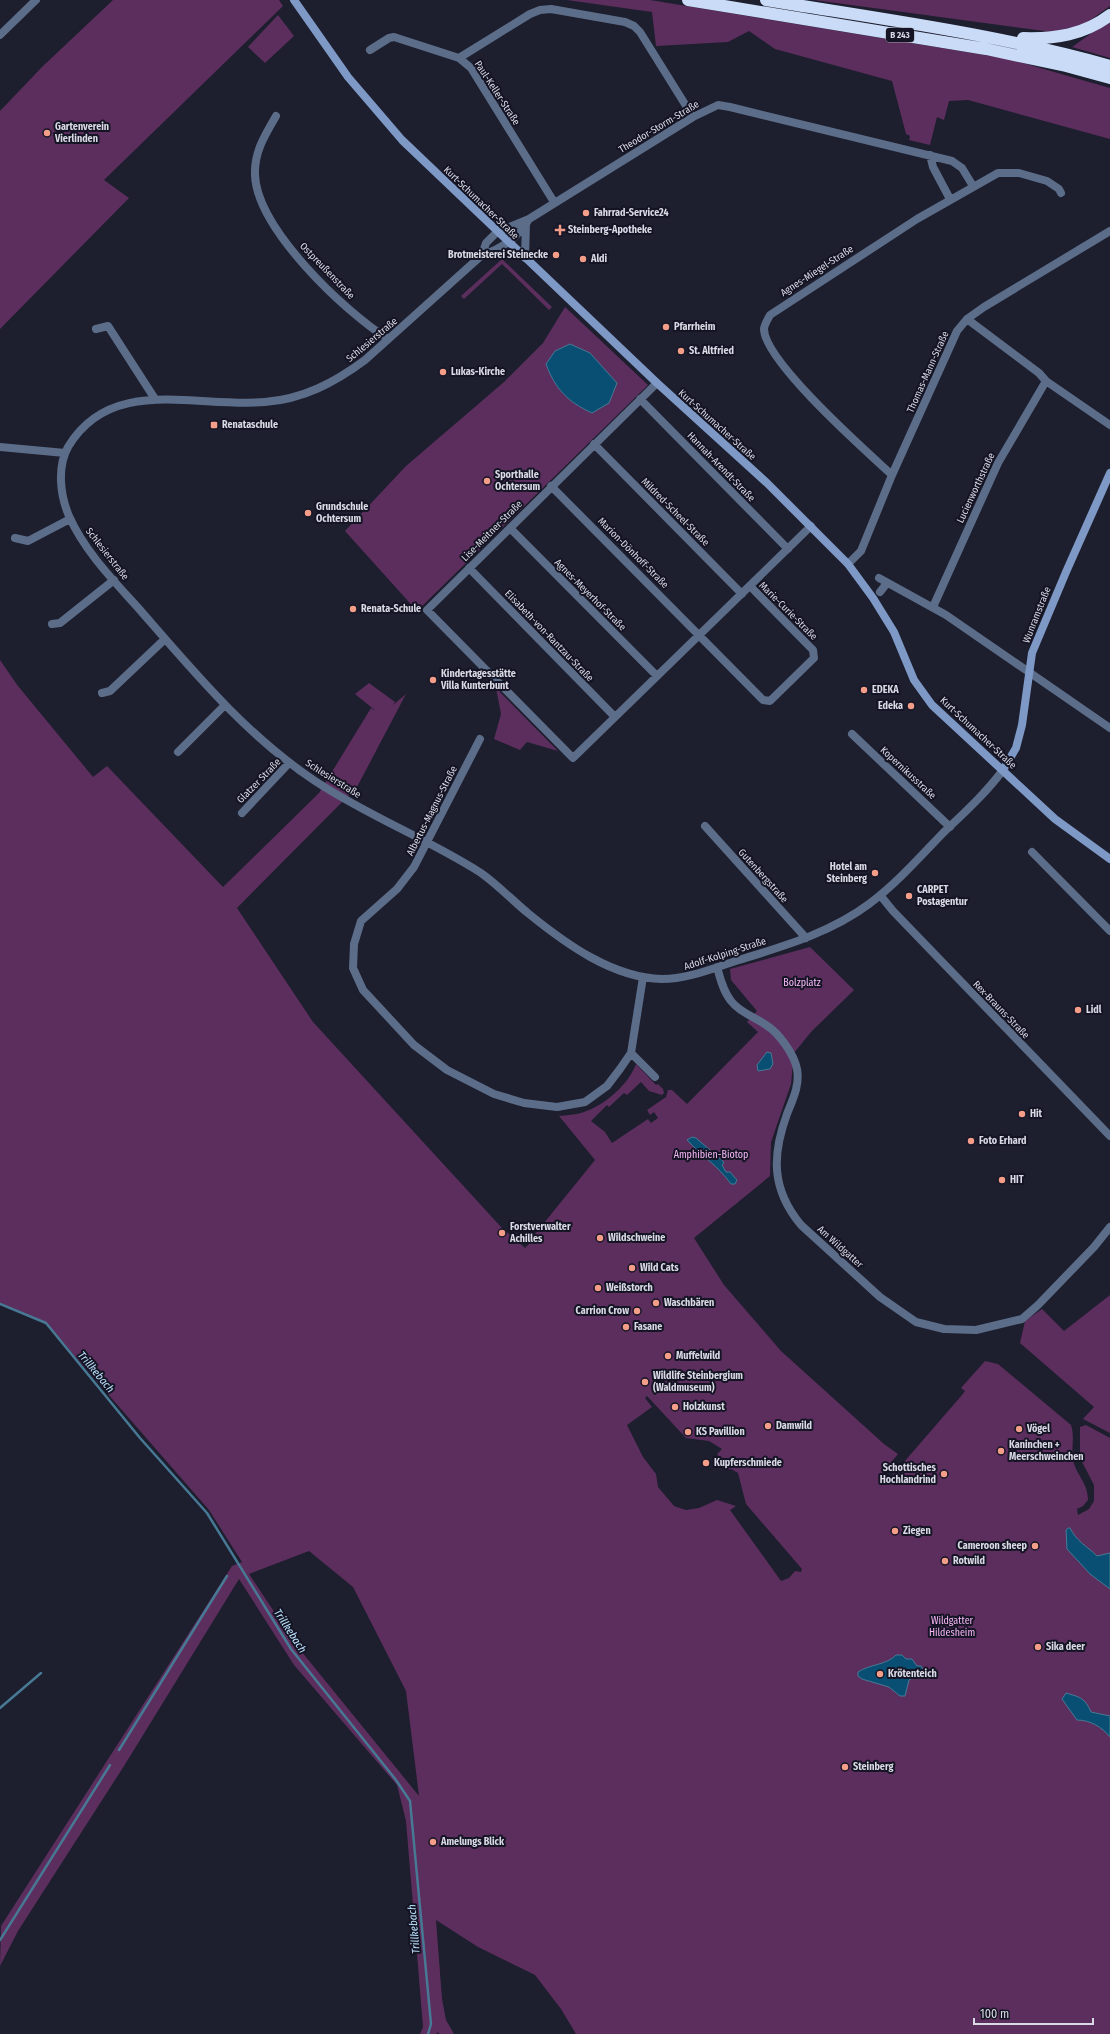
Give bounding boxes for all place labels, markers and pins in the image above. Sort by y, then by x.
place label: Gartenverein Vierlinden [54,121,109,145]
marker: Gartenverein Vierlinden [42,128,52,138]
place label: Fahrrad-Service24 [594,207,669,219]
marker: Fahrrad-Service24 [581,208,591,218]
place label: Steinberg-Apotheke [568,224,652,236]
marker: Steinberg-Apotheke [555,225,565,235]
place label: Brotmeisterei Steinecke [448,249,548,261]
marker: Brotmeisterei Steinecke [551,250,561,260]
place label: Aldi [590,253,608,265]
marker: Aldi [578,254,588,264]
place label: Pfarrheim [674,321,716,333]
marker: Pfarrheim [661,322,671,332]
place label: St. Altfried [689,345,734,357]
marker: St. Altfried [676,346,686,356]
place label: Lukas-Kirche [451,366,505,378]
marker: Lukas-Kirche [438,367,448,377]
place label: Renataschule [222,419,278,431]
marker: Renataschule [209,420,219,430]
place label: Sporthalle Ochtersum [495,469,540,493]
marker: Sporthalle Ochtersum [482,476,492,486]
place label: Grundschule Ochtersum [316,501,368,525]
marker: Grundschule Ochtersum [303,508,313,518]
place label: Renata-Schule [361,603,421,615]
marker: Renata-Schule [348,604,358,614]
place label: Kindertagesstätte Villa Kunterbunt [440,668,516,692]
marker: Kindertagesstätte Villa Kunterbunt [428,675,438,685]
place label: EDEKA [872,684,899,696]
marker: EDEKA [859,685,869,695]
place label: Edeka [878,700,903,712]
marker: Edeka [906,701,916,711]
place label: Hotel am Steinberg [827,861,867,885]
marker: Hotel am Steinberg [870,868,880,878]
place label: CARPET Postagentur [917,884,968,908]
marker: CARPET Postagentur [904,891,914,901]
place label: Lidl [1086,1004,1102,1016]
marker: Lidl [1073,1005,1083,1015]
place label: Hit [1030,1108,1043,1120]
marker: Hit [1017,1109,1027,1119]
place label: Foto Erhard [979,1135,1027,1147]
marker: Foto Erhard [966,1136,976,1146]
place label: HIT [1010,1174,1024,1186]
marker: HIT [997,1175,1007,1185]
place label: Forstverwalter Achilles [509,1221,571,1245]
marker: Forstverwalter Achilles [497,1228,507,1238]
place label: Wildschweine [608,1232,665,1244]
marker: Wildschweine [595,1233,605,1243]
place label: Wild Cats [640,1262,679,1274]
marker: Wild Cats [627,1263,637,1273]
place label: Weißstorch [606,1282,653,1294]
marker: Weißstorch [593,1283,603,1293]
place label: Waschbären [664,1297,714,1309]
marker: Waschbären [651,1298,661,1308]
place label: Carrion Crow [576,1305,629,1317]
marker: Carrion Crow [632,1306,642,1316]
place label: Fasane [634,1321,662,1333]
marker: Fasane [621,1322,631,1332]
place label: Muffelwild [676,1350,720,1362]
marker: Muffelwild [663,1351,673,1361]
place label: Wildlife Steinbergium (Waldmuseum) [653,1370,743,1394]
marker: Wildlife Steinbergium (Waldmuseum) [640,1377,650,1387]
place label: Holzkunst [683,1401,725,1413]
marker: Holzkunst [670,1402,680,1412]
place label: Damwild [776,1420,812,1432]
marker: Damwild [763,1421,773,1431]
place label: Vögel [1026,1423,1050,1435]
marker: Vögel [1014,1424,1024,1434]
place label: KS Pavillion [696,1426,745,1438]
marker: KS Pavillion [683,1427,693,1437]
place label: Kaninchen + Meerschweinchen [1009,1439,1084,1463]
marker: Kaninchen + Meerschweinchen [996,1446,1006,1456]
place label: Kupferschmiede [714,1457,782,1469]
marker: Kupferschmiede [701,1458,711,1468]
place label: Schottisches Hochlandrind [880,1462,937,1486]
marker: Schottisches Hochlandrind [939,1469,949,1479]
place label: Ziegen [903,1525,931,1537]
marker: Ziegen [890,1526,900,1536]
place label: Cameroon sheep [958,1540,1028,1552]
marker: Cameroon sheep [1030,1541,1040,1551]
place label: Rotwild [953,1555,985,1567]
marker: Rotwild [940,1556,950,1566]
place label: Sika deer [1046,1641,1085,1653]
marker: Sika deer [1033,1642,1043,1652]
place label: Krötenteich [888,1668,937,1680]
marker: Krötenteich [875,1669,885,1679]
place label: Steinberg [853,1761,893,1773]
marker: Steinberg [840,1762,850,1772]
place label: Amelungs Blick [440,1836,505,1848]
marker: Amelungs Blick [428,1837,438,1847]

